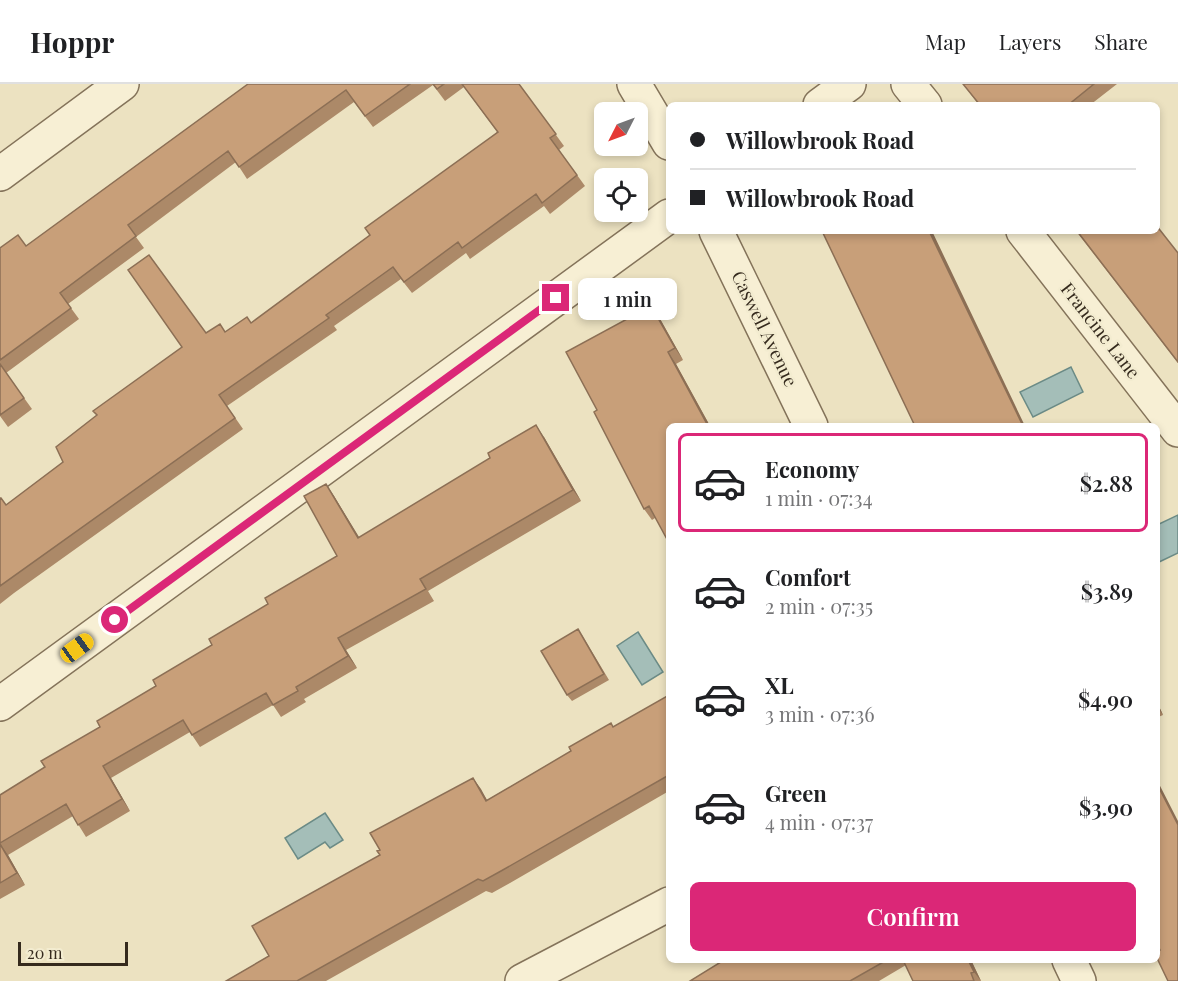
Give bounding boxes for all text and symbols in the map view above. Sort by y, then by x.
text: Hoppr [30,23,114,60]
text: Map [925,27,966,55]
text: Layers [999,27,1061,55]
text: Share [1094,27,1148,55]
north arrow [594,102,648,156]
map controls [594,102,648,222]
text: Willowbrook Road [726,125,914,155]
button: locate [594,168,648,222]
text: Willowbrook Road [726,183,914,213]
street label: Caswell Avenue [727,267,803,390]
callout: 1 min [577,277,676,319]
street label: Francine Lane [1056,277,1146,383]
route end [542,284,569,311]
text: 1 min [603,285,652,312]
text: Economy [765,454,859,484]
icon: car [693,456,747,510]
text: $2.88 [1080,468,1133,498]
text: 1 min · 07:34 [765,484,873,511]
text: Comfort [765,562,851,592]
icon: car [693,564,747,618]
text: $3.89 [1081,576,1133,606]
text: 2 min · 07:35 [765,592,873,619]
route start [101,606,128,633]
car [57,630,97,666]
text: XL [765,670,794,700]
icon: car [693,672,747,726]
text: $4.90 [1078,684,1133,714]
text: 3 min · 07:36 [765,700,875,727]
text: Green [765,778,827,808]
icon: car [693,780,747,834]
text: $3.90 [1079,792,1133,822]
text: 4 min · 07:37 [765,808,873,835]
button: Confirm [690,882,1136,951]
scale bar [18,939,128,966]
text: 20 m [27,942,62,963]

